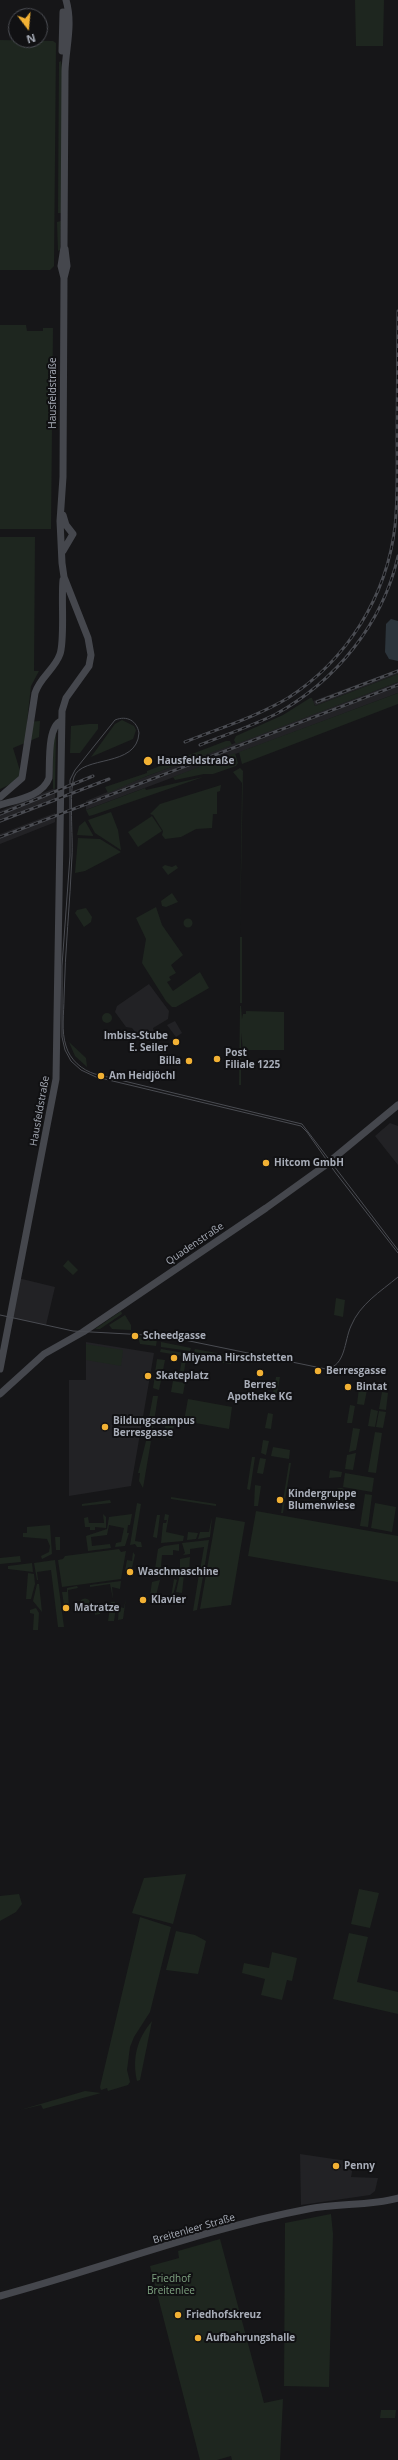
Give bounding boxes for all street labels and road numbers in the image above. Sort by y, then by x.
street label: Hausfeldstraße [47,357,59,429]
street label: Hausfeldstraße [28,1075,52,1147]
street label: Quadenstraße [164,1220,226,1268]
street label: Breitenleer Straße [152,2212,236,2246]

